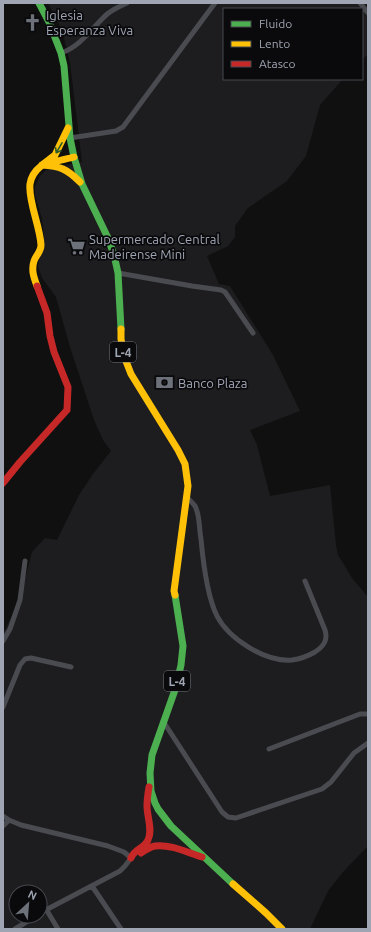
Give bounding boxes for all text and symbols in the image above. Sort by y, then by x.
place label: Iglesia Esperanza Viva [46,8,133,37]
legend [223,8,363,80]
church icon: Iglesia Esperanza Viva [23,12,43,32]
text: Fluido [259,17,292,30]
text: Lento [259,37,290,50]
text: Atasco [259,57,295,70]
one-way arrow [55,142,62,154]
place label: Supermercado Central Madeirense Mini [89,232,220,261]
supermarket icon: Supermercado Central Madeirense Mini [66,236,86,256]
road number: L-4 [110,342,136,362]
bank icon: Banco Plaza [155,373,175,393]
place label: Banco Plaza [178,376,247,390]
road number: L-4 [164,671,190,691]
north arrow [8,884,48,924]
text: N [26,888,39,902]

